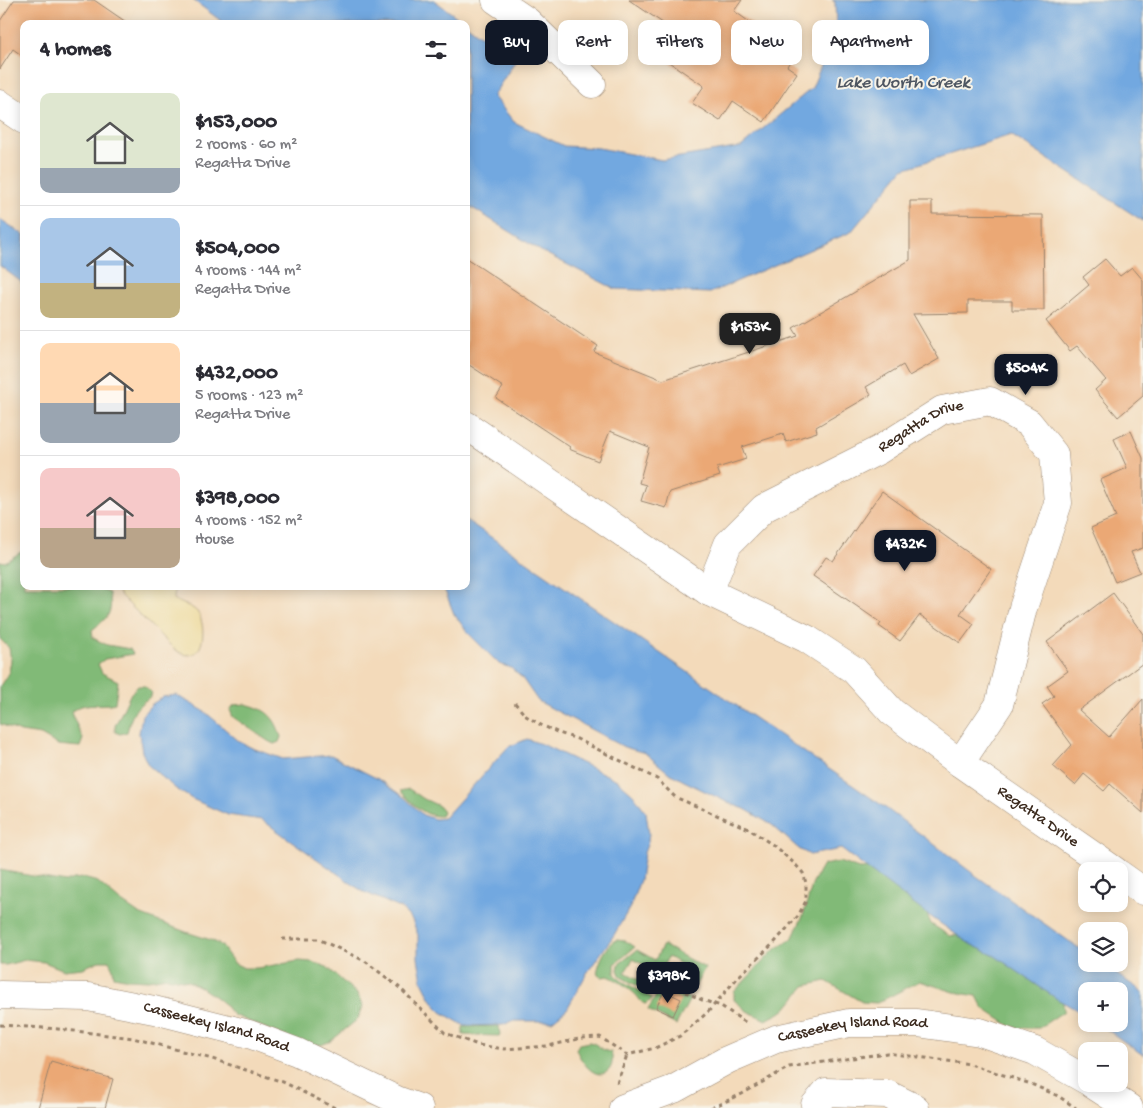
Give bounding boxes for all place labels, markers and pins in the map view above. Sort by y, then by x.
pin: $153K [715,312,785,355]
pin: $504K [991,354,1061,396]
pin: $432K [870,530,940,572]
pin: $398K [633,962,703,1004]

